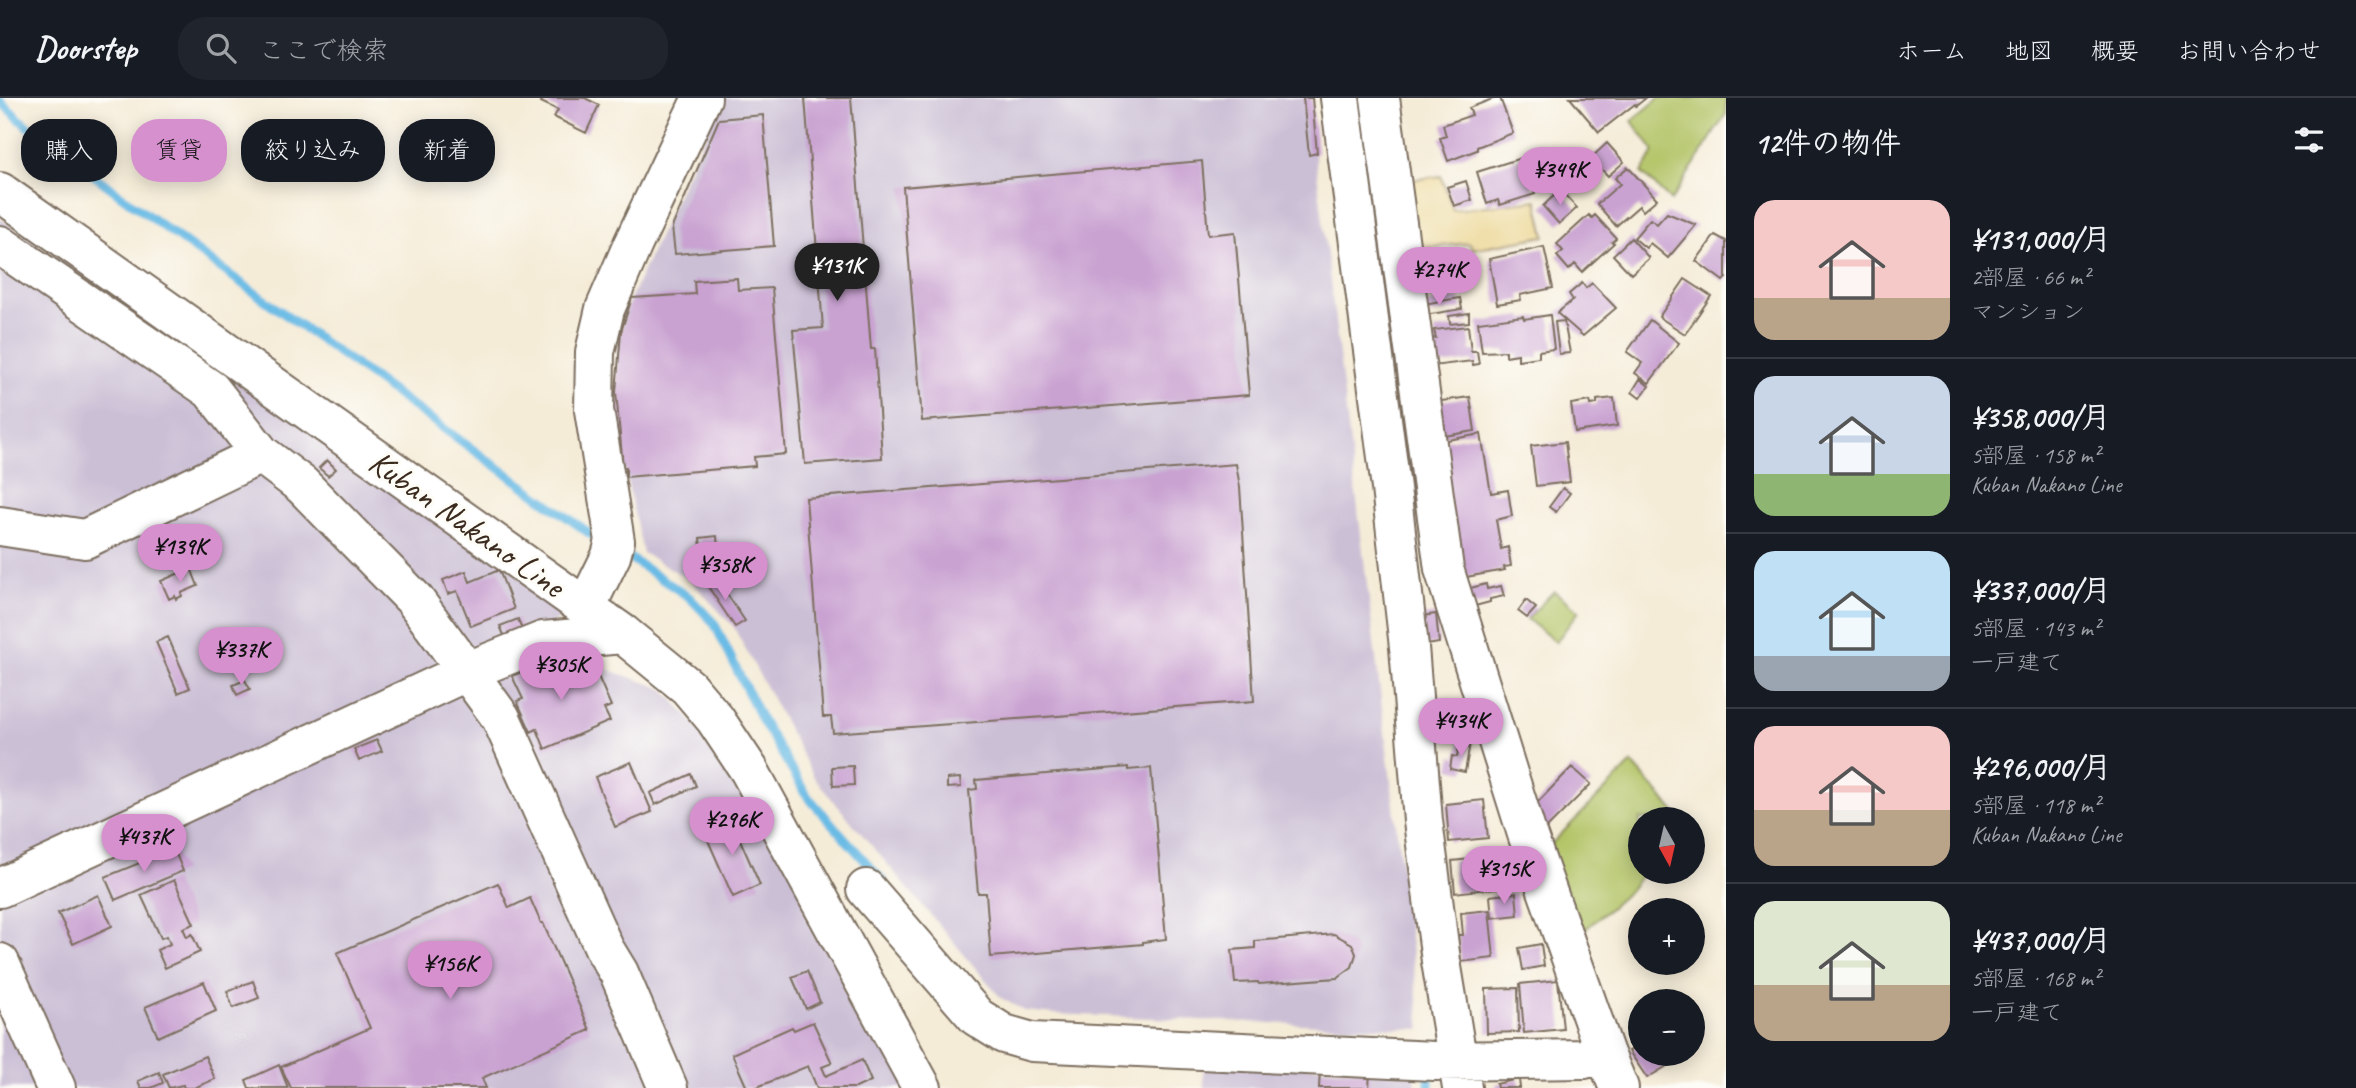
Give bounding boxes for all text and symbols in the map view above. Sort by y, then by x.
search box [178,17,668,80]
text: Doorstep [35,27,136,69]
icon: search [202,29,240,67]
text: ここで検索 [258,34,388,67]
text: ホーム [1896,36,1967,66]
text: 地図 [2005,36,2053,66]
text: 概要 [2091,36,2139,66]
text: お問い合わせ [2177,36,2321,66]
chip: 購入 [21,119,117,182]
chip: 賃貸 [131,119,227,182]
chip: 絞り込み [241,119,385,182]
chip: 新着 [399,119,495,182]
icon: filters [2290,121,2328,159]
text: 12件の物件 [1754,124,1901,162]
pin: ¥349K [1511,148,1609,207]
text: ¥349K [1534,155,1586,184]
text: ¥131,000/月 [1971,220,2111,258]
icon: home [1810,228,1894,312]
pin: ¥131K [788,244,886,303]
pin: ¥274K [1390,248,1488,307]
text: ¥131K [810,251,864,280]
text: ¥274K [1413,255,1466,284]
text: 2部屋 · 66 m² [1971,263,2089,292]
text: マンション [1971,297,2085,326]
text: ¥358,000/月 [1971,398,2111,436]
icon: home [1810,404,1894,488]
street label: Kuban Nakano Line [360,439,575,609]
text: 5部屋 · 158 m² [1971,441,2100,470]
text: Kuban Nakano Line [1971,470,2121,499]
pin: ¥139K [131,524,229,584]
text: ¥139K [154,532,206,561]
pin: ¥358K [676,542,774,602]
text: ¥358K [699,550,751,579]
text: ¥337,000/月 [1971,571,2111,609]
icon: home [1810,579,1894,663]
text: 5部屋 · 143 m² [1971,614,2100,643]
pin: ¥337K [192,628,290,687]
text: ¥337K [215,635,268,664]
pin: ¥305K [512,642,610,702]
text: 一戸建て [1971,648,2063,677]
text: ¥305K [535,650,587,679]
pin: ¥434K [1412,698,1510,758]
text: ¥434K [1434,706,1488,735]
text: ¥296,000/月 [1971,748,2112,786]
icon: home [1810,754,1894,838]
text: 5部屋 · 118 m² [1971,791,2100,820]
pin: ¥296K [683,798,781,857]
text: ¥296K [705,805,759,834]
north arrow [1628,807,1704,884]
map controls [1628,807,1705,1066]
pin: ¥437K [95,814,193,874]
text: Kuban Nakano Line [1971,820,2121,849]
text: ¥437K [118,822,171,851]
pin: ¥315K [1455,846,1553,906]
text: ¥315K [1478,854,1530,883]
button: + [1628,898,1705,975]
text: ¥437,000/月 [1971,921,2111,959]
icon: home [1810,929,1894,1013]
pin: ¥156K [401,942,499,1001]
text: ¥156K [423,949,477,978]
text: 5部屋 · 168 m² [1971,964,2100,993]
button: − [1628,989,1705,1066]
text: 一戸建て [1971,998,2063,1027]

